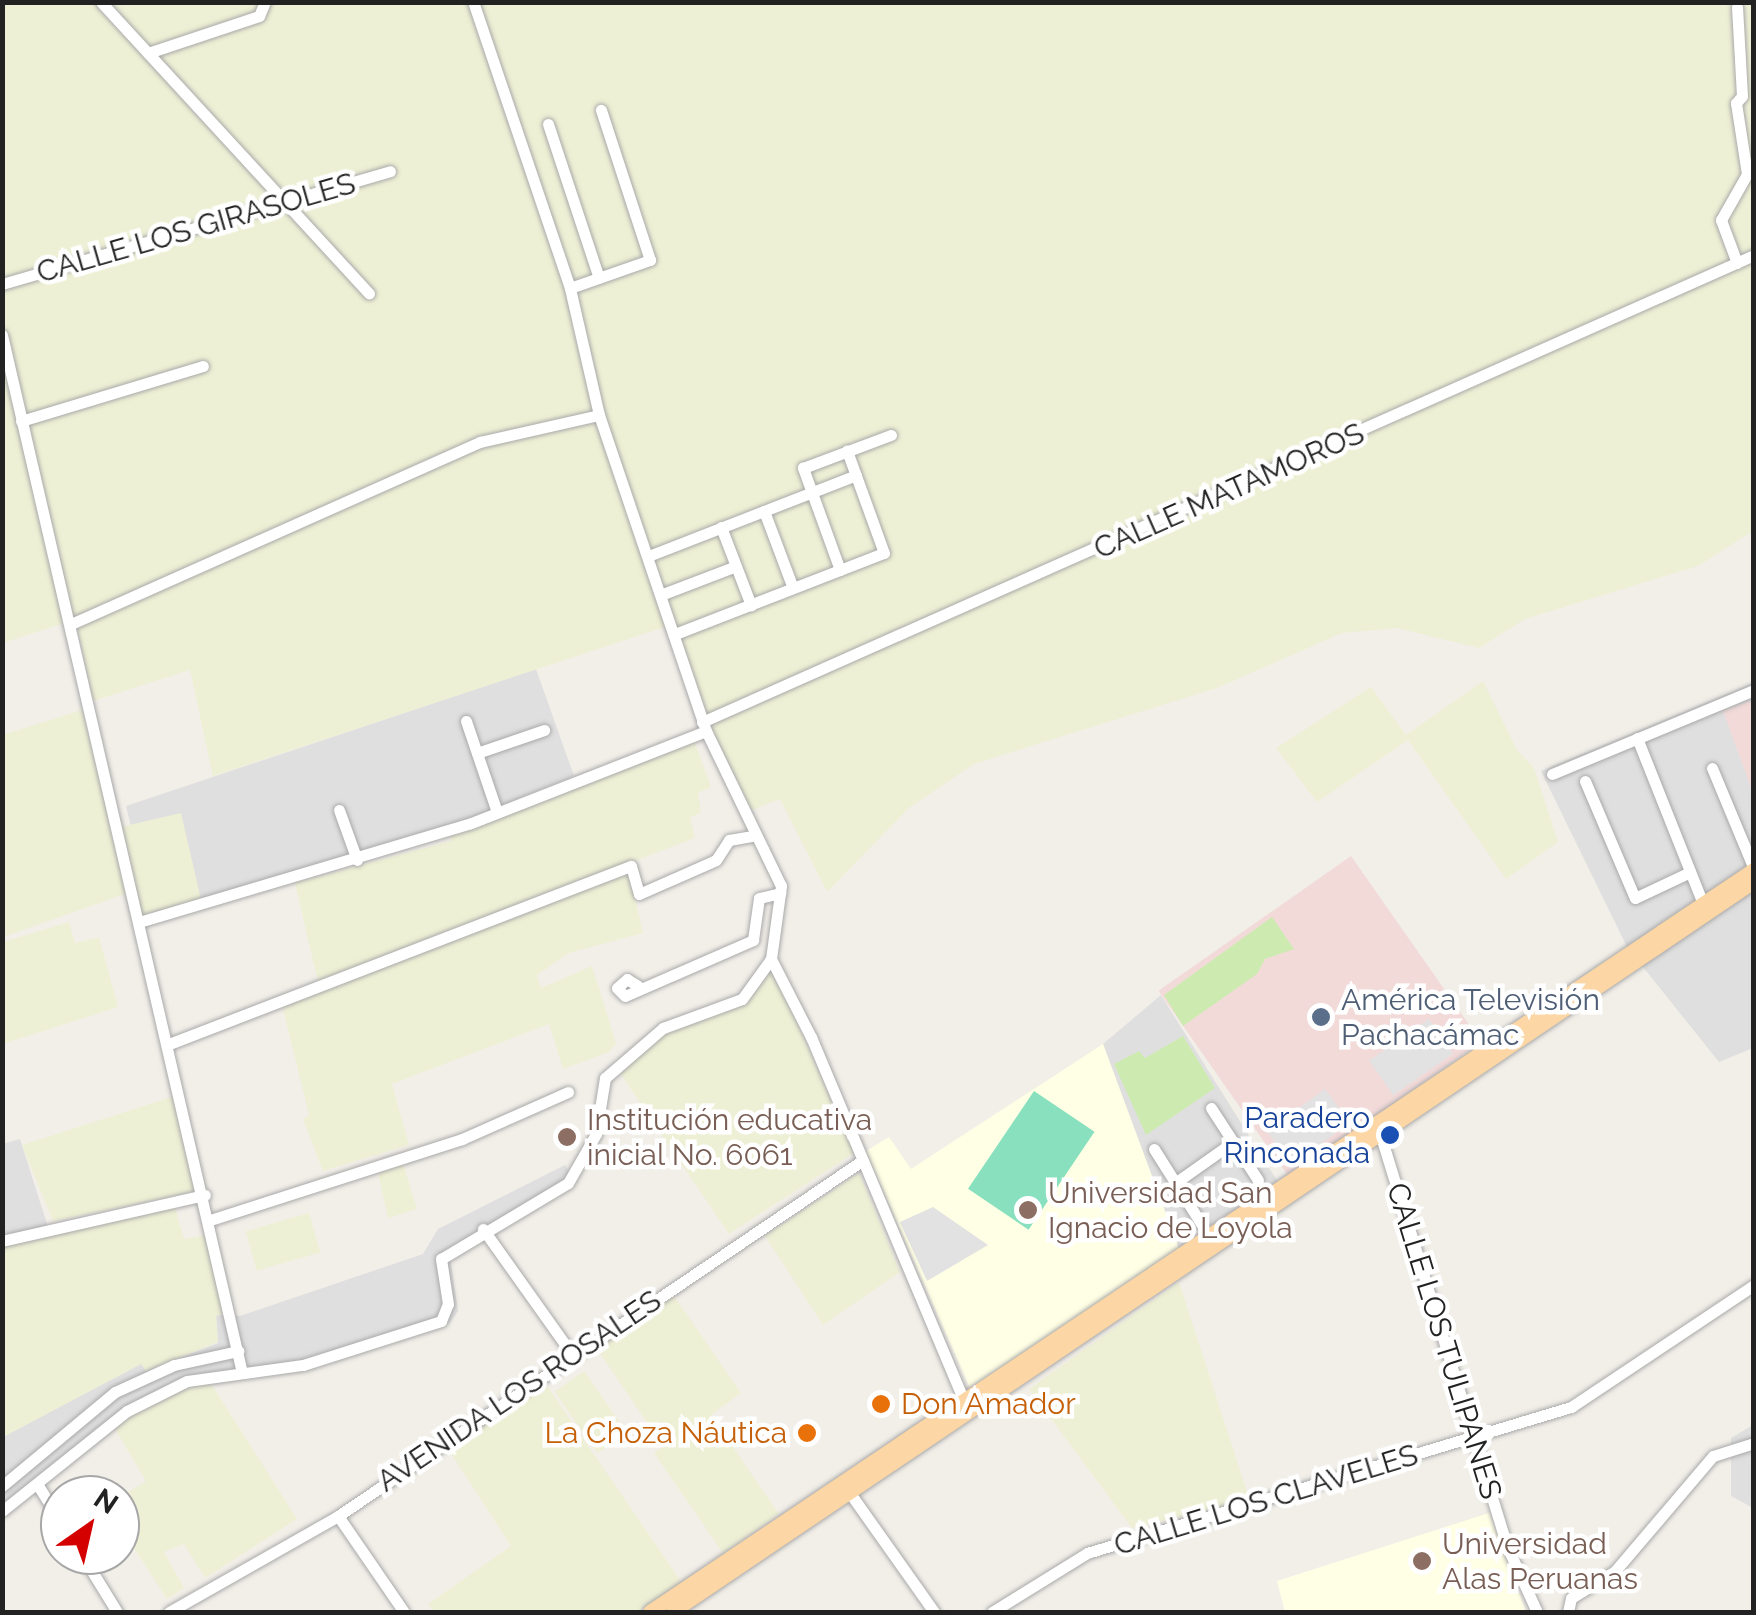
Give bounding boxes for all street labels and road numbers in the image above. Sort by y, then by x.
street label: CALLE LOS GIRASOLES [33,165,359,291]
street label: CALLE MATAMOROS [1088,415,1370,567]
street label: CALLE LOS TULIPANES [1379,1178,1509,1504]
street label: AVENIDA LOS ROSALES [370,1282,668,1500]
street label: CALLE LOS CLAVELES [1110,1437,1422,1563]

